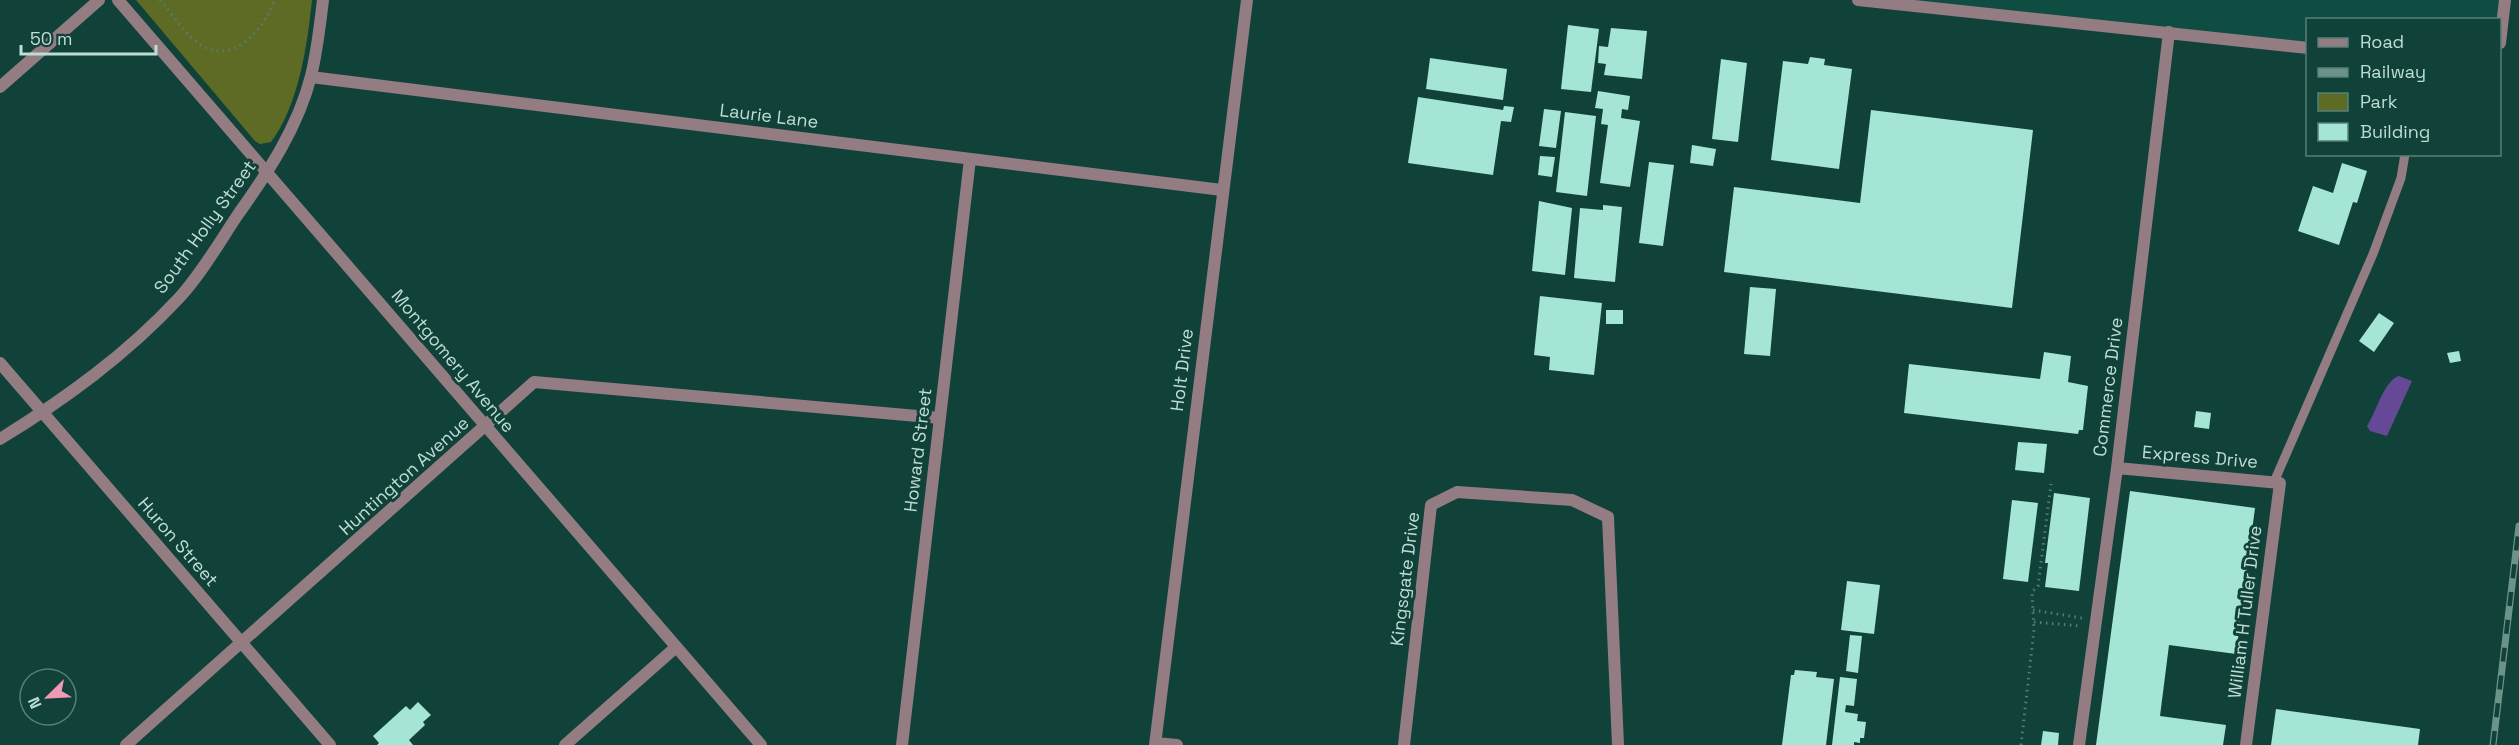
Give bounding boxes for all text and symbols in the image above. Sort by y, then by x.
scale bar [21,18,156,56]
legend [2306,18,2501,156]
text: 50 m [30,27,72,50]
text: Road [2360,30,2404,53]
text: Railway [2360,60,2426,83]
text: Park [2360,90,2398,113]
street label: Laurie Lane [718,98,820,133]
text: Building [2360,120,2430,143]
street label: South Holly Street [148,155,261,298]
street label: Montgomery Avenue [387,284,520,437]
street label: Commerce Drive [2088,316,2127,458]
street label: Holt Drive [1165,327,1198,413]
street label: Howard Street [898,386,937,513]
street label: Huntington Avenue [334,411,473,540]
street label: Express Drive [2141,440,2259,473]
street label: Huron Street [133,492,223,591]
street label: Kingsgate Drive [1385,510,1424,647]
street label: William H Tuller Drive [2222,524,2267,700]
north arrow [18,667,78,727]
text: N [23,694,47,712]

